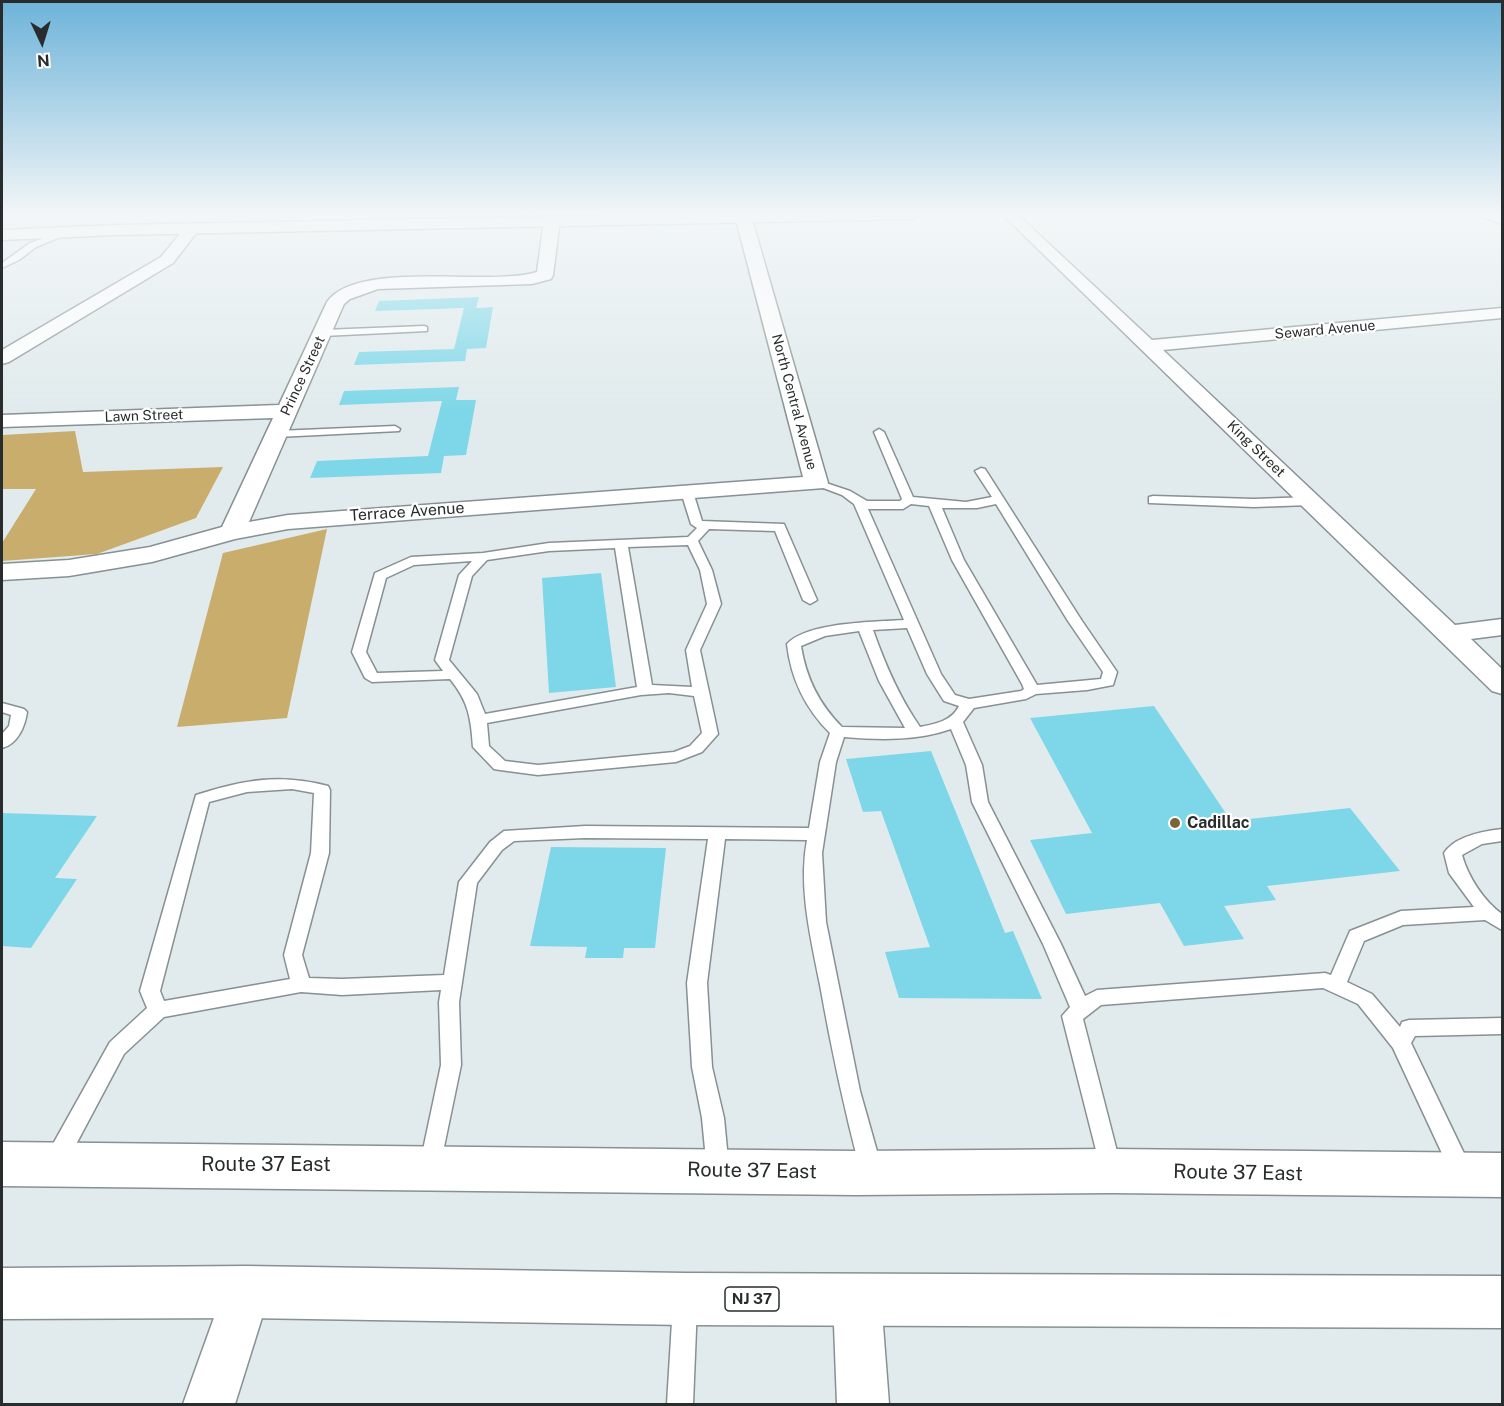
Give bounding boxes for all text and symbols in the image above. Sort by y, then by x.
north arrow [12,12,72,72]
text: N [36,51,50,70]
street label: Seward Avenue [1274,317,1376,343]
street label: North Central Avenue [768,332,820,472]
street label: Prince Street [277,334,329,418]
street label: Lawn Street [104,406,184,426]
street label: King Street [1223,417,1289,481]
street label: Terrace Avenue [349,498,465,526]
place label: Cadillac [1187,813,1249,833]
marker: Cadillac [1168,816,1182,830]
street label: Route 37 East [201,1153,331,1177]
street label: Route 37 East [687,1158,817,1184]
street label: Route 37 East [1173,1160,1303,1186]
road number: NJ 37 [725,1287,779,1311]

